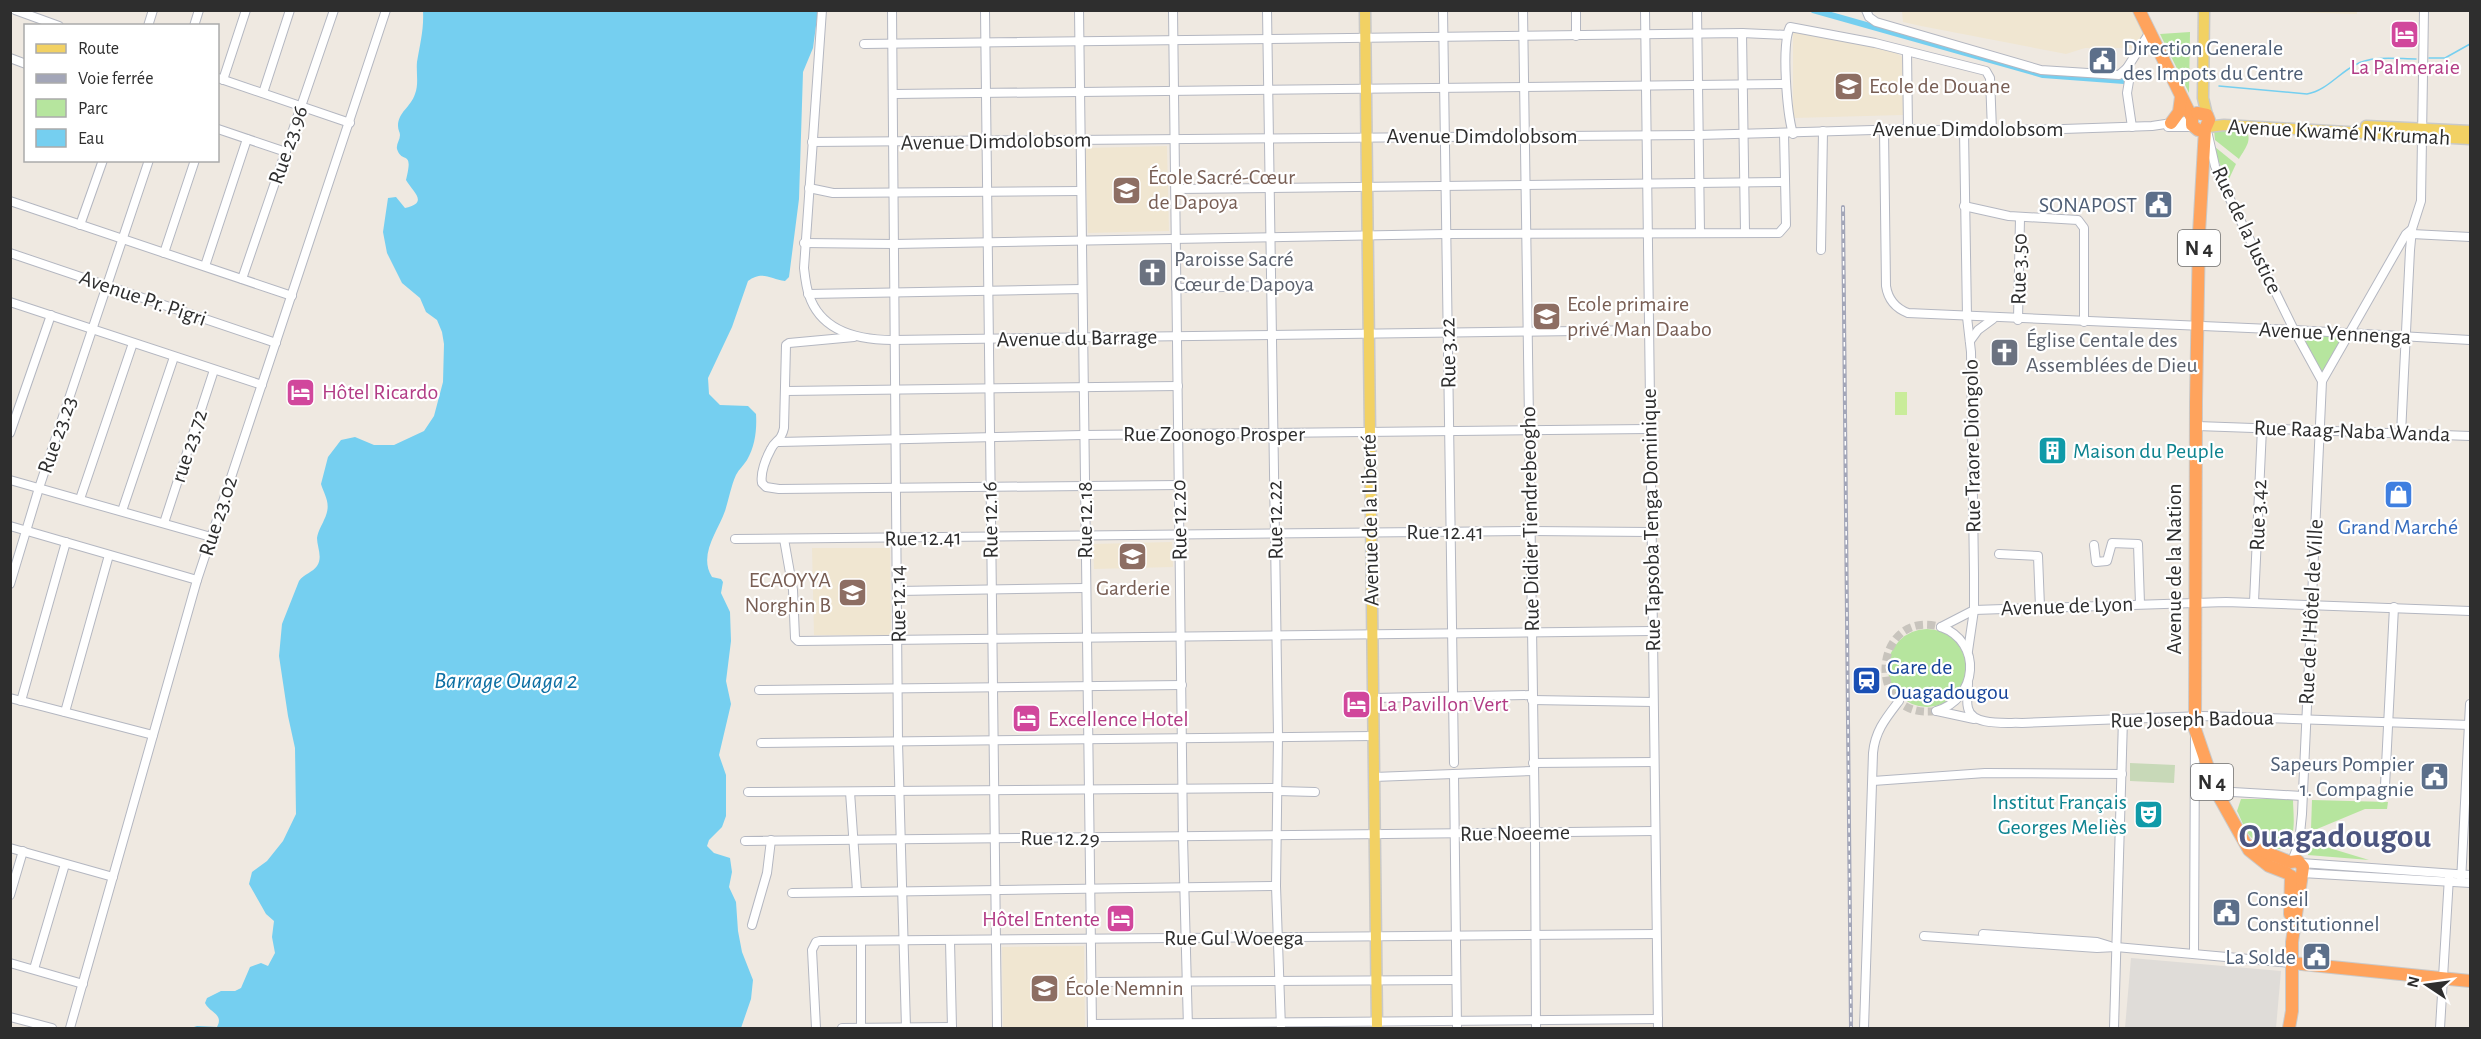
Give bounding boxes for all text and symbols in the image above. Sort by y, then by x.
hotel icon: La Palmeraie [2389,19,2421,51]
legend [24,24,219,162]
place label: Direction Generale des Impots du Centre [2123,37,2303,84]
text: Route [78,40,119,58]
public building icon: Direction Generale des Impots du Centre [2086,45,2118,77]
place label: La Palmeraie [2350,56,2460,78]
text: Voie ferrée [78,70,153,88]
school or university icon: Ecole de Douane [1832,70,1864,102]
place label: Ecole de Douane [1869,75,2010,97]
text: Parc [78,100,108,118]
street label: Rue 23.96 [264,103,312,187]
street label: Avenue Kwamé N'Krumah [2227,115,2451,149]
street label: Avenue Dimdolobsom [1873,118,2063,140]
street label: Avenue Dimdolobsom [1387,125,1577,147]
street label: Avenue Dimdolobsom [900,128,1092,154]
text: Eau [78,130,104,148]
street label: Rue de la Justice [2208,163,2286,297]
place label: École Sacré-Cœur de Dapoya [1148,165,1295,213]
school or university icon: École Sacré-Cœur de Dapoya [1111,174,1143,206]
public building icon: SONAPOST [2142,189,2174,221]
place label: SONAPOST [2039,194,2137,216]
road number: N 4 [2178,230,2220,266]
street label: Rue 3.50 [2007,233,2031,305]
place label: Paroisse Sacré Cœur de Dapoya [1174,248,1314,295]
church icon: Paroisse Sacré Cœur de Dapoya [1137,256,1169,288]
street label: Avenue Pr. Pigri [77,266,209,330]
place label: Ecole primaire privé Man Daabo [1567,293,1712,340]
school or university icon: Ecole primaire privé Man Daabo [1530,301,1562,333]
street label: Rue 3.22 [1436,317,1460,389]
street label: Avenue Yennenga [2258,318,2412,348]
street label: Avenue du Barrage [996,326,1158,350]
place label: Église Centale des Assemblées de Dieu [2026,328,2198,376]
church icon: Église Centale des Assemblées de Dieu [1989,337,2021,369]
street label: Rue Traore Diongolo [1959,359,1985,533]
hotel icon: Hôtel Ricardo [285,376,317,408]
place label: Hôtel Ricardo [322,381,438,403]
street label: Rue Tapsoba Tenga Dominique [1638,388,1664,652]
street label: Rue 23.23 [34,394,80,476]
street label: Rue Didier Tiendrebeogho [1517,406,1543,632]
street label: rue 23.72 [167,407,211,485]
street label: Rue Raag-Naba Wanda [2253,417,2451,445]
street label: Rue Zoonogo Prosper [1123,423,1305,445]
street label: Avenue de la Liberté [1358,434,1382,606]
building icon: Maison du Peuple [2036,435,2068,467]
place label: Maison du Peuple [2073,440,2224,462]
street label: Rue 23.02 [195,473,241,559]
street label: Rue 12.20 [1167,479,1191,561]
street label: Rue 3.42 [2246,479,2270,551]
shop icon: Grand Marché [2382,479,2414,511]
street label: Rue 12.22 [1263,480,1287,560]
street label: Rue 12.16 [978,481,1002,559]
street label: Rue 12.18 [1074,481,1096,559]
street label: Avenue de la Nation [2163,483,2185,655]
place label: Grand Marché [2338,516,2458,538]
street label: Rue de l'Hôtel de Ville [2295,518,2327,706]
street label: Rue 12.41 [1406,521,1484,543]
street label: Rue 12.41 [884,526,962,550]
school or university icon: Garderie [1117,540,1149,572]
street label: Rue 12.14 [886,565,910,643]
place label: ECAOYYA Norghin B [744,569,831,616]
school or university icon: ECAOYYA Norghin B [836,577,868,609]
place label: Garderie [1096,577,1170,599]
street label: Avenue de Lyon [2000,593,2134,619]
place label: Gare de Ouagadougou [1887,656,2009,703]
station icon: Gare de Ouagadougou [1850,664,1882,696]
water label: Barrage Ouaga 2 [434,669,578,693]
hotel icon: La Pavillon Vert [1341,688,1373,720]
place label: La Pavillon Vert [1378,693,1508,715]
hotel icon: Excellence Hotel [1011,703,1043,735]
street label: Rue Joseph Badoua [2110,707,2274,731]
place label: Excellence Hotel [1048,708,1189,730]
place label: Sapeurs Pompier 1. Compagnie [2270,753,2414,800]
public building icon: Sapeurs Pompier 1. Compagnie [2419,761,2451,793]
road number: N 4 [2191,764,2233,800]
place label: Institut Français Georges Meliès [1992,791,2127,838]
theatre icon: Institut Français Georges Meliès [2132,799,2164,831]
district label: Ouagadougou [2239,820,2432,854]
street label: Rue Noeeme [1460,821,1570,845]
street label: Rue 12.29 [1020,827,1100,849]
place label: Conseil Constitutionnel [2247,888,2380,935]
public building icon: Conseil Constitutionnel [2210,896,2242,928]
hotel icon: Hôtel Entente [1105,903,1137,935]
place label: Hôtel Entente [982,908,1100,930]
street label: Rue Gul Woeega [1164,927,1304,949]
public building icon: La Solde [2301,941,2333,973]
place label: La Solde [2225,946,2296,968]
north arrow [2397,955,2457,1015]
school or university icon: École Nemnin [1028,972,1060,1004]
text: N [2404,975,2422,989]
place label: École Nemnin [1065,976,1184,999]

